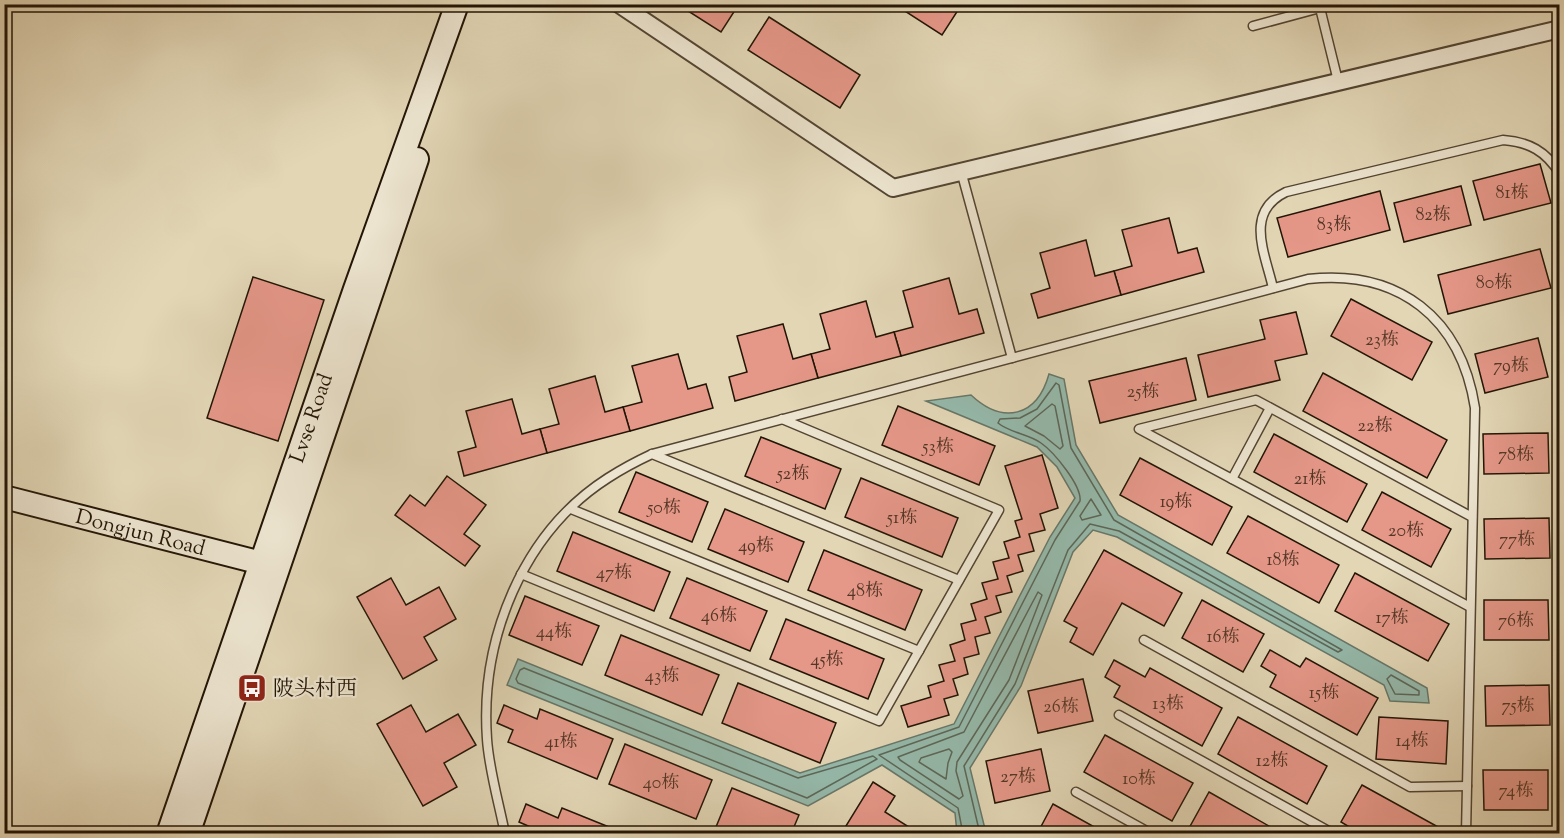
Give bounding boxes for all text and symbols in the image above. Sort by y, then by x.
house number: 81栋 [1495,181,1529,207]
house number: 82栋 [1415,203,1451,229]
house number: 83栋 [1317,213,1351,239]
house number: 80栋 [1476,271,1512,297]
house number: 23栋 [1365,328,1399,354]
house number: 79栋 [1493,354,1529,380]
street label: Lvse Road [283,370,342,467]
house number: 25栋 [1127,380,1159,406]
house number: 22栋 [1358,414,1392,440]
house number: 53栋 [921,435,954,461]
house number: 78栋 [1498,443,1534,469]
house number: 52栋 [776,462,809,488]
house number: 21栋 [1294,467,1326,493]
house number: 19栋 [1160,490,1192,516]
house number: 50栋 [646,496,681,522]
street label: Dongjun Road [72,503,208,565]
house number: 51栋 [886,506,917,532]
house number: 20栋 [1388,519,1424,545]
house number: 77栋 [1499,528,1535,554]
house number: 49栋 [738,534,774,560]
house number: 18栋 [1266,548,1300,574]
house number: 47栋 [596,561,632,587]
house number: 48栋 [847,579,883,605]
house number: 46栋 [701,604,737,630]
house number: 17栋 [1375,606,1409,632]
house number: 76栋 [1498,609,1534,635]
house number: 44栋 [536,620,572,646]
house number: 16栋 [1206,625,1240,651]
house number: 45栋 [810,648,844,674]
house number: 43栋 [645,664,679,690]
bus stop icon: 陂头村西 [236,672,268,704]
place label: 陂头村西 [273,675,357,705]
house number: 15栋 [1309,681,1339,707]
house number: 13栋 [1152,692,1184,718]
house number: 75栋 [1501,694,1535,720]
house number: 26栋 [1043,695,1079,721]
house number: 14栋 [1395,729,1429,755]
house number: 41栋 [544,730,578,756]
house number: 12栋 [1256,749,1288,775]
house number: 27栋 [1000,765,1036,791]
house number: 10栋 [1122,767,1156,793]
house number: 40栋 [643,771,679,797]
house number: 74栋 [1499,779,1533,805]

